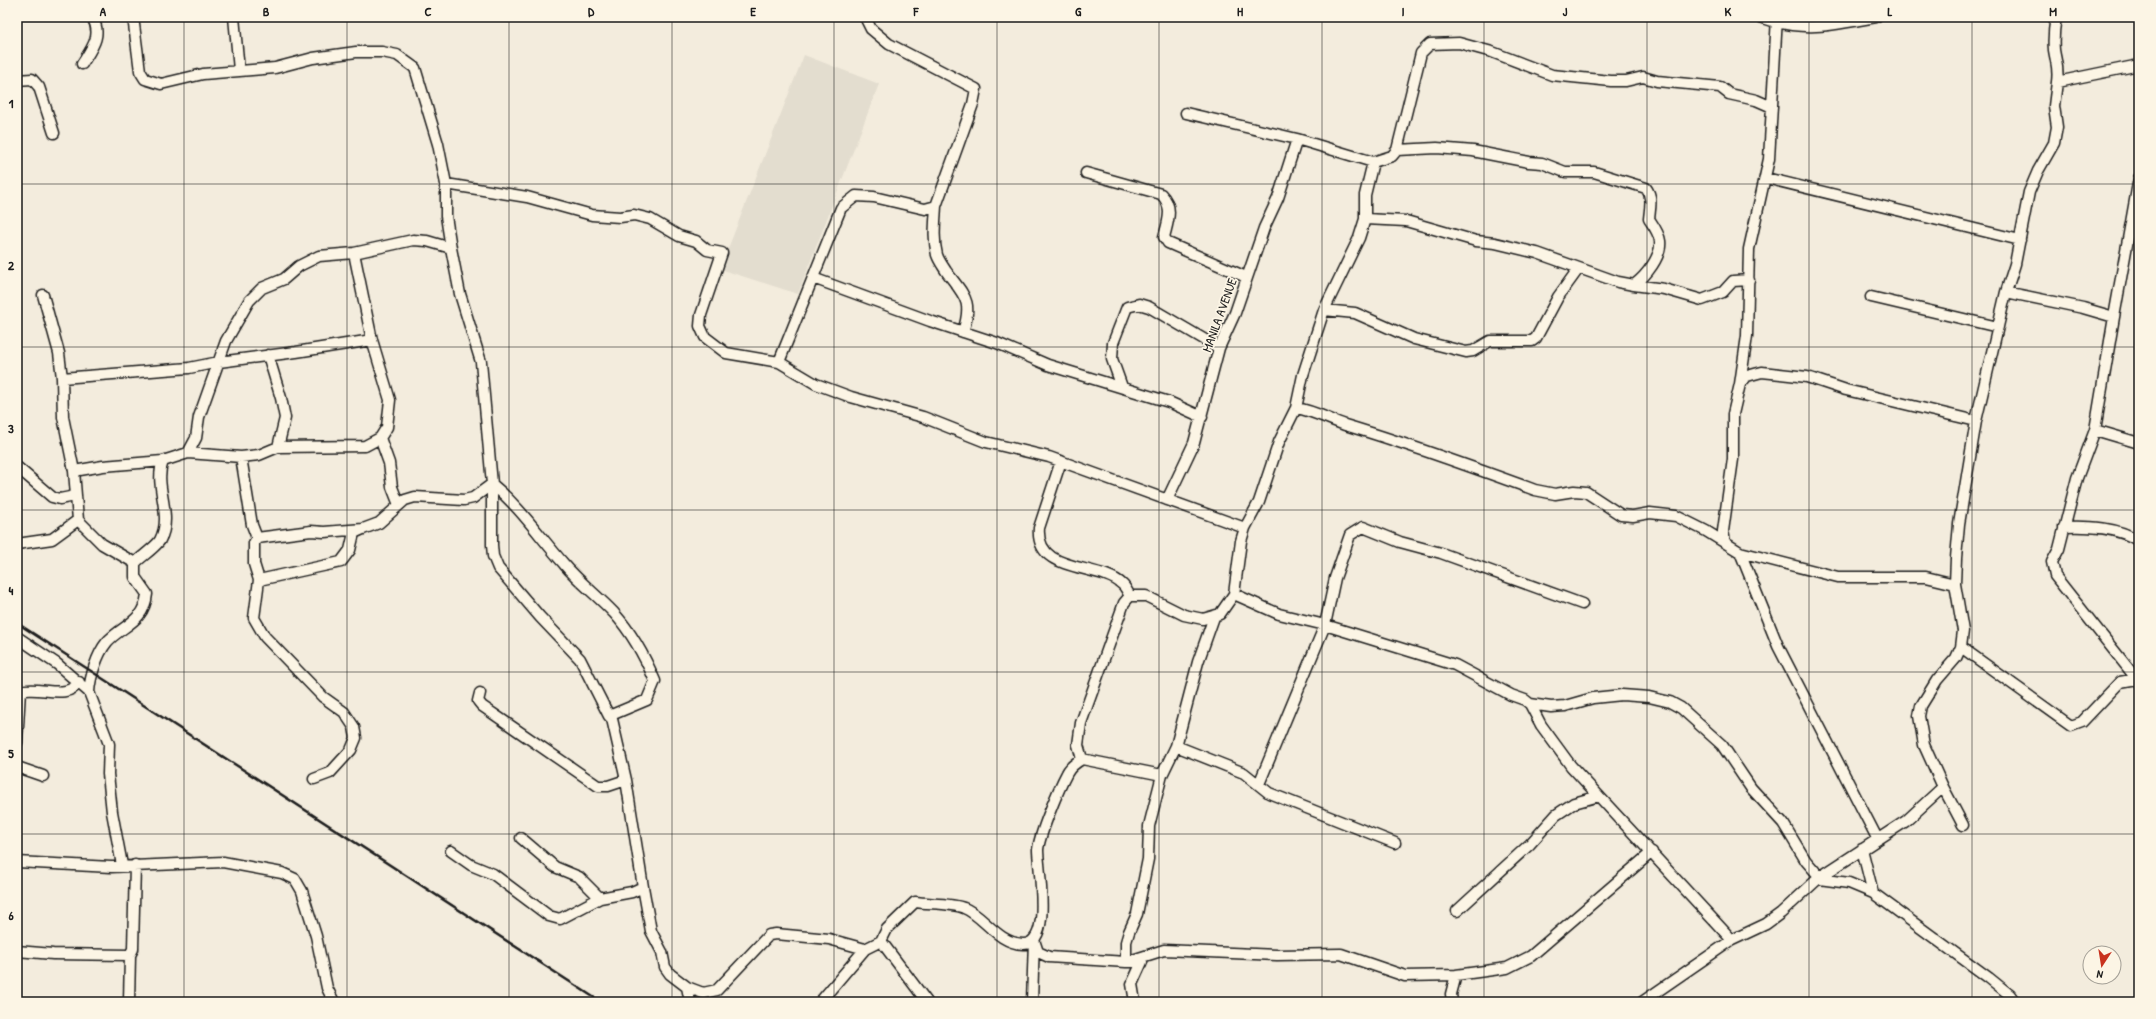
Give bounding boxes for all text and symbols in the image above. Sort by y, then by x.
text: A [100,2,107,20]
text: B [263,2,270,20]
text: C [424,2,432,20]
text: D [588,2,595,20]
text: E [750,2,756,20]
text: F [913,2,920,20]
text: G [1075,2,1082,20]
text: H [1237,2,1243,20]
text: I [1401,2,1405,20]
text: J [1563,2,1568,20]
text: K [1725,2,1732,20]
text: L [1888,2,1893,20]
text: M [2049,2,2057,20]
text: 1 [9,94,14,112]
text: 2 [8,256,15,274]
street label: MANILA AVENUE [1197,275,1241,354]
text: 3 [8,419,14,437]
text: 4 [9,581,14,599]
text: 5 [8,744,14,762]
text: 6 [8,906,14,924]
north arrow [2082,945,2122,985]
text: N [2095,967,2104,982]

